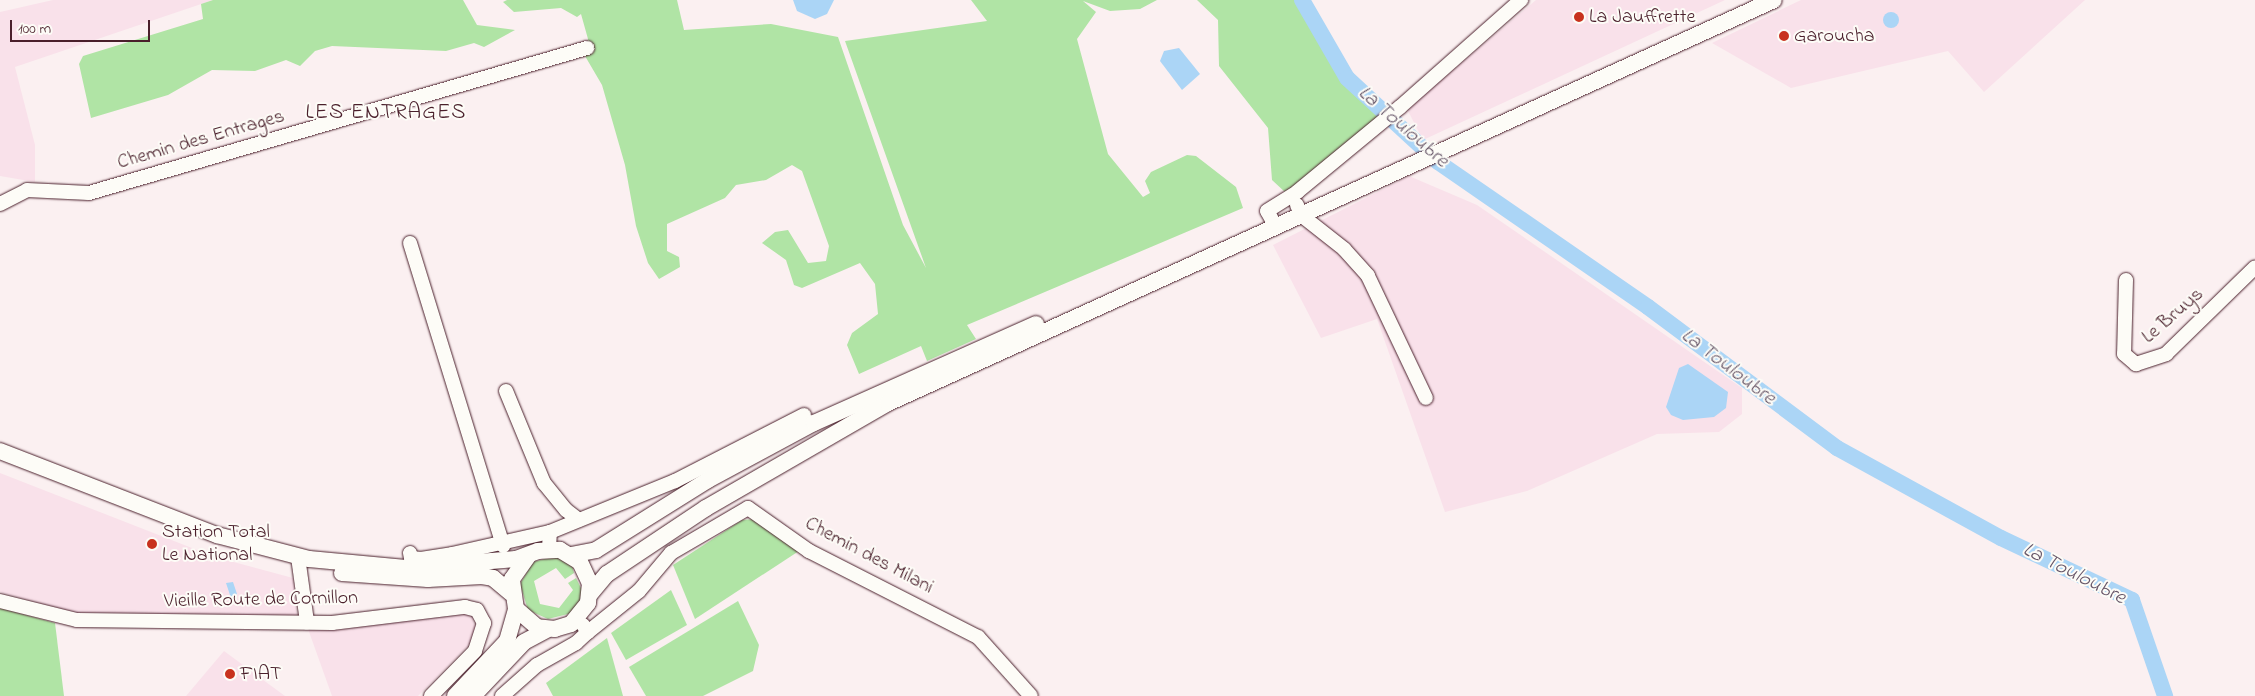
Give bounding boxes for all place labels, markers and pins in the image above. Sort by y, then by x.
place label: La Jauffrette [1589,5,1695,29]
marker: La Jauffrette [1573,11,1585,23]
place label: Garoucha [1794,24,1874,48]
marker: Garoucha [1778,30,1790,42]
place label: Station Total Le National [162,520,270,567]
marker: Station Total Le National [146,538,158,550]
place label: FIAT [240,662,281,686]
marker: FIAT [224,668,236,680]

